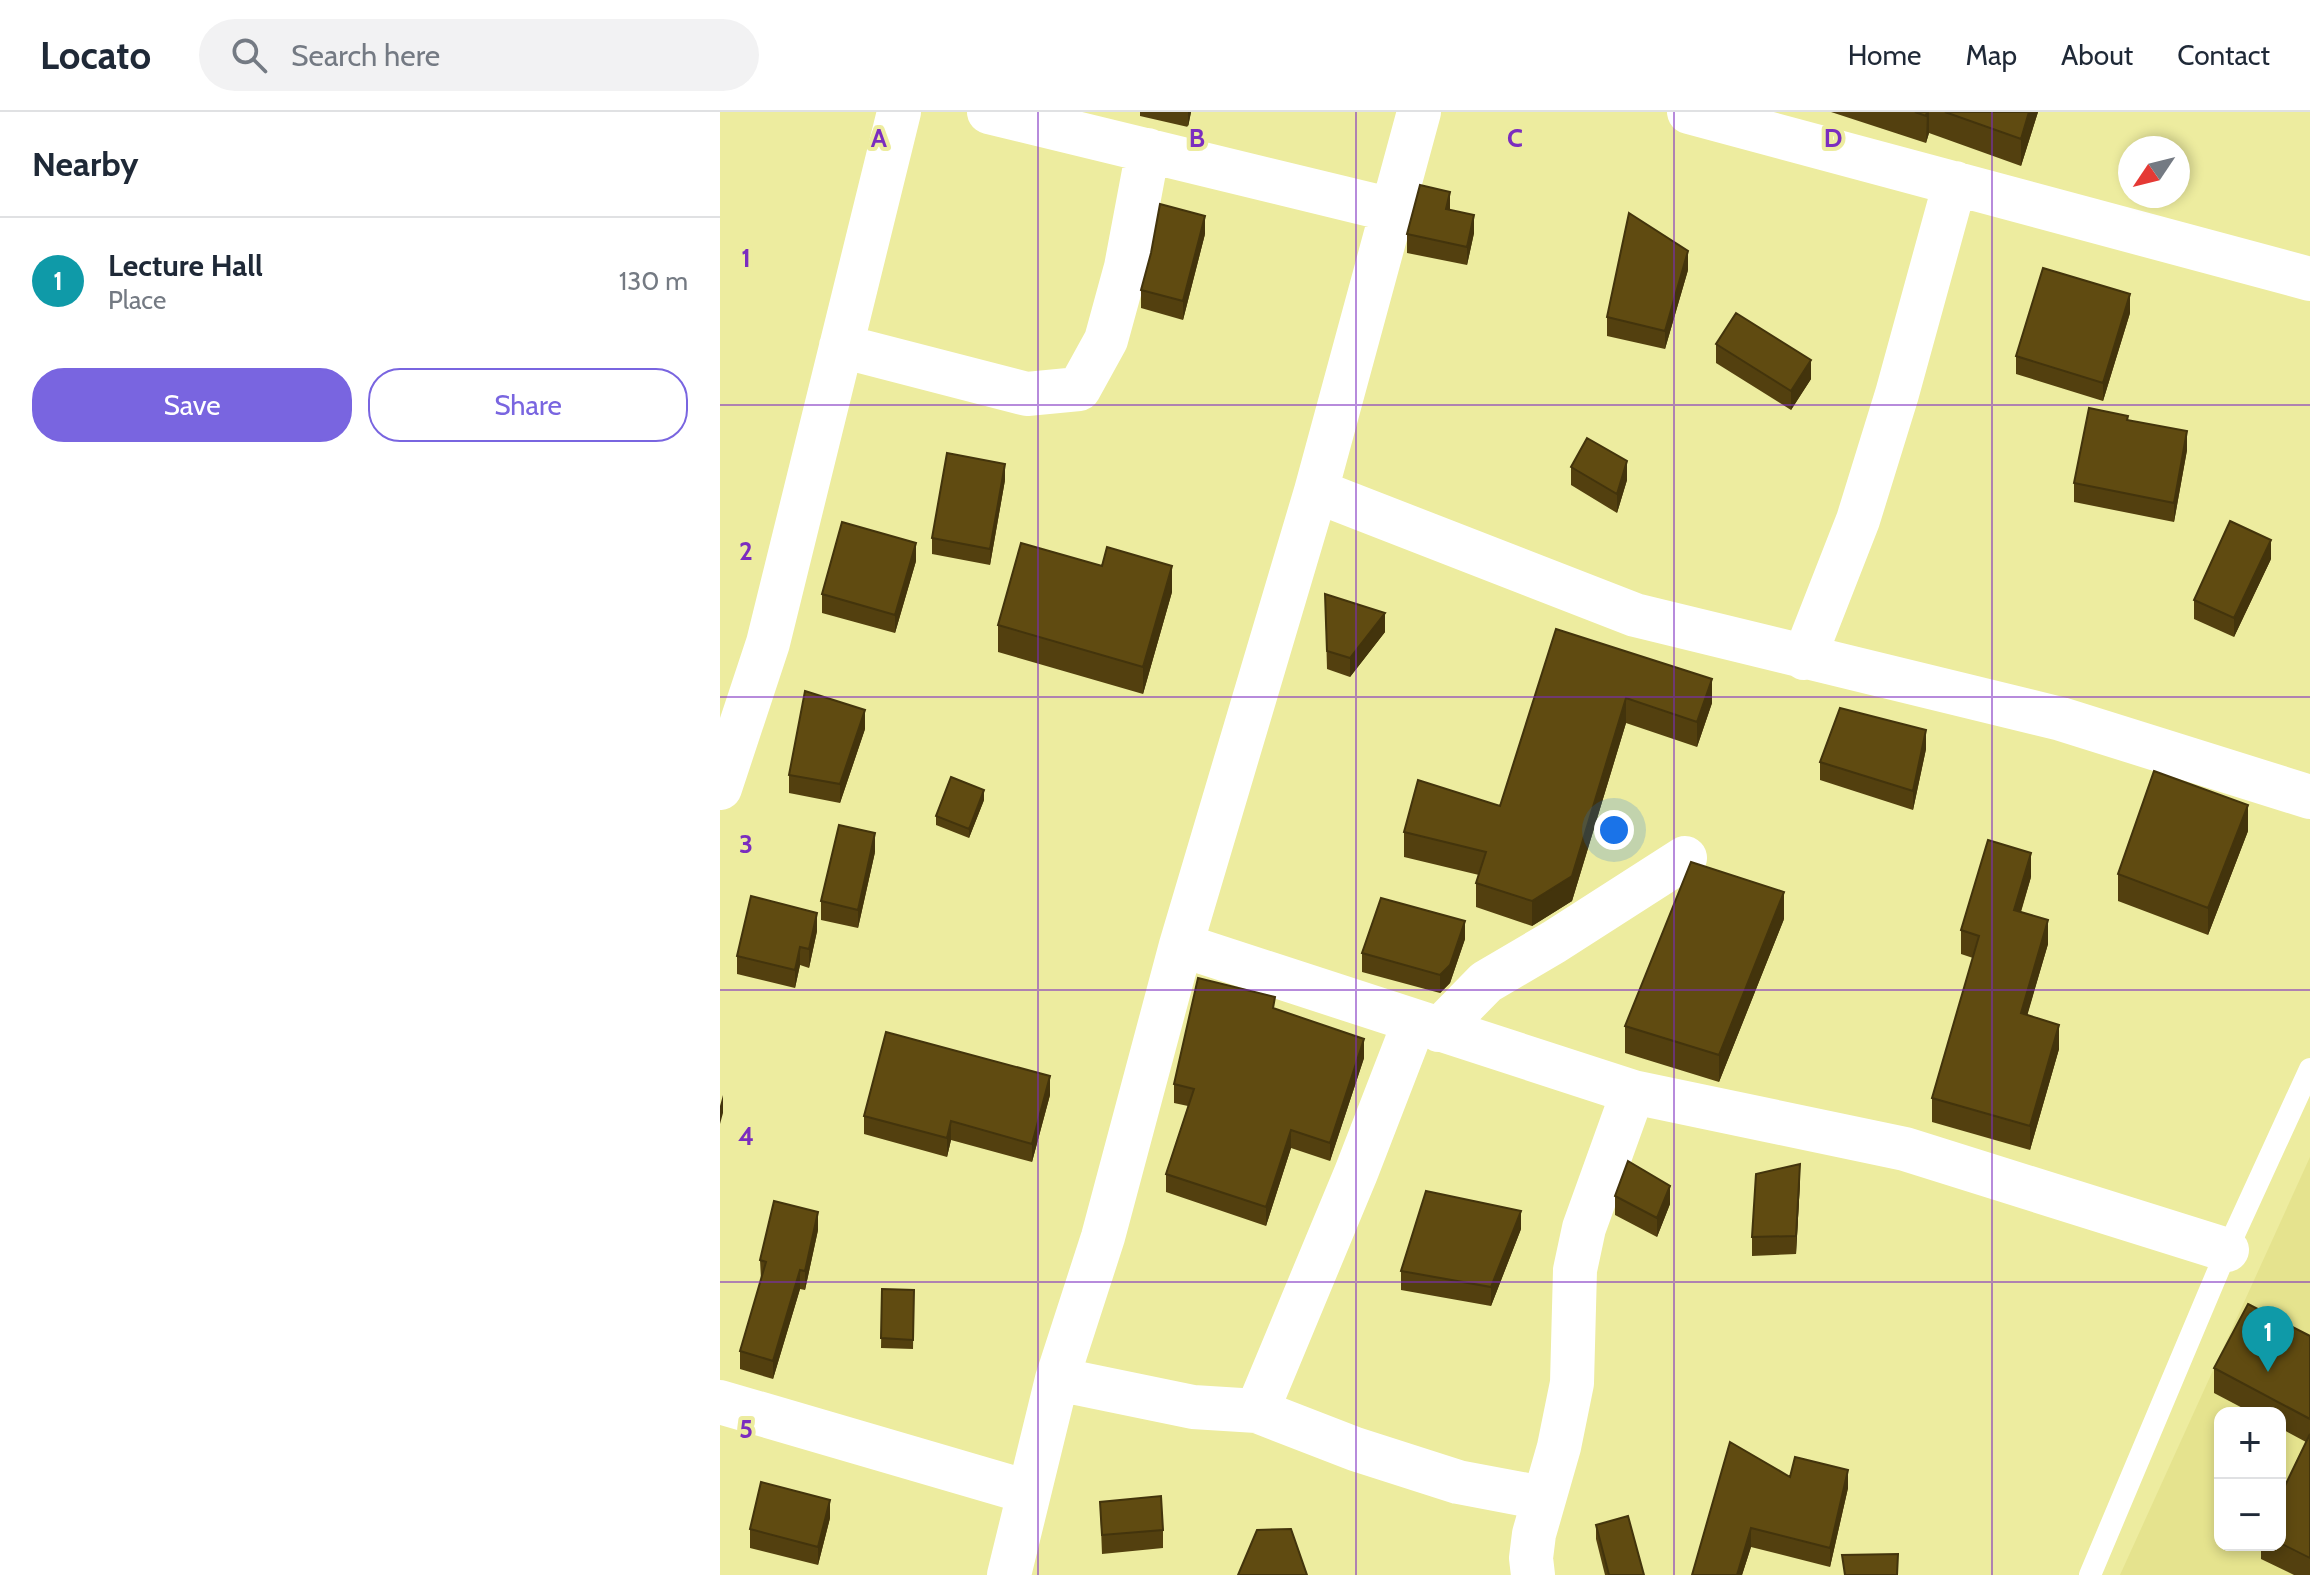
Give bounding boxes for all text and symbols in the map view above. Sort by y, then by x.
search box [199,19,759,91]
text: Locato [40,32,151,79]
icon: search [227,33,271,77]
text: Search here [291,37,440,74]
text: Home [1848,38,1921,72]
text: Map [1965,38,2017,72]
text: About [2061,38,2133,72]
text: Contact [2177,38,2270,72]
text: A [871,122,888,154]
text: B [1189,122,1205,154]
text: C [1507,122,1523,154]
text: D [1824,122,1842,154]
north arrow [2118,136,2190,208]
text: Nearby [32,143,139,185]
text: 1 [741,242,751,274]
text: Lecture Hall [108,247,263,284]
text: 1 [53,265,63,297]
text: 130 m [619,265,688,297]
text: Place [108,284,166,316]
button: Save [32,368,352,442]
button: Share [368,368,688,442]
text: 2 [739,535,753,567]
your location [1594,810,1634,850]
text: 3 [739,828,753,860]
text: 4 [738,1120,754,1152]
pin: 1 [2242,1306,2294,1372]
map controls [2214,1407,2286,1551]
button: + [2214,1407,2286,1479]
text: 5 [739,1413,753,1445]
button: − [2214,1479,2286,1551]

